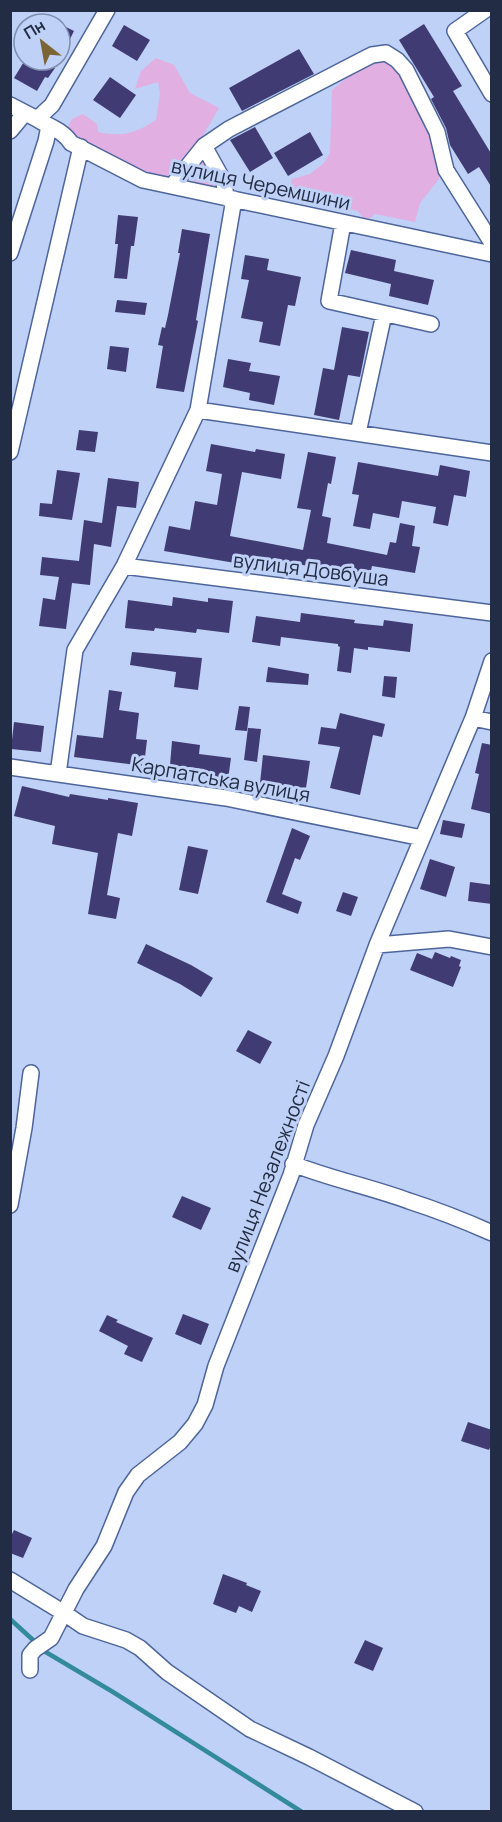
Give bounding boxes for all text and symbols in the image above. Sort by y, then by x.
north arrow [12,12,72,72]
text: Пн [19,14,49,44]
street label: вулиця Черемшини [169,152,353,216]
street label: вулиця Довбуша [232,546,390,592]
street label: Карпатська вулиця [129,750,313,808]
street label: вулиця Незалежності [218,1076,316,1276]

